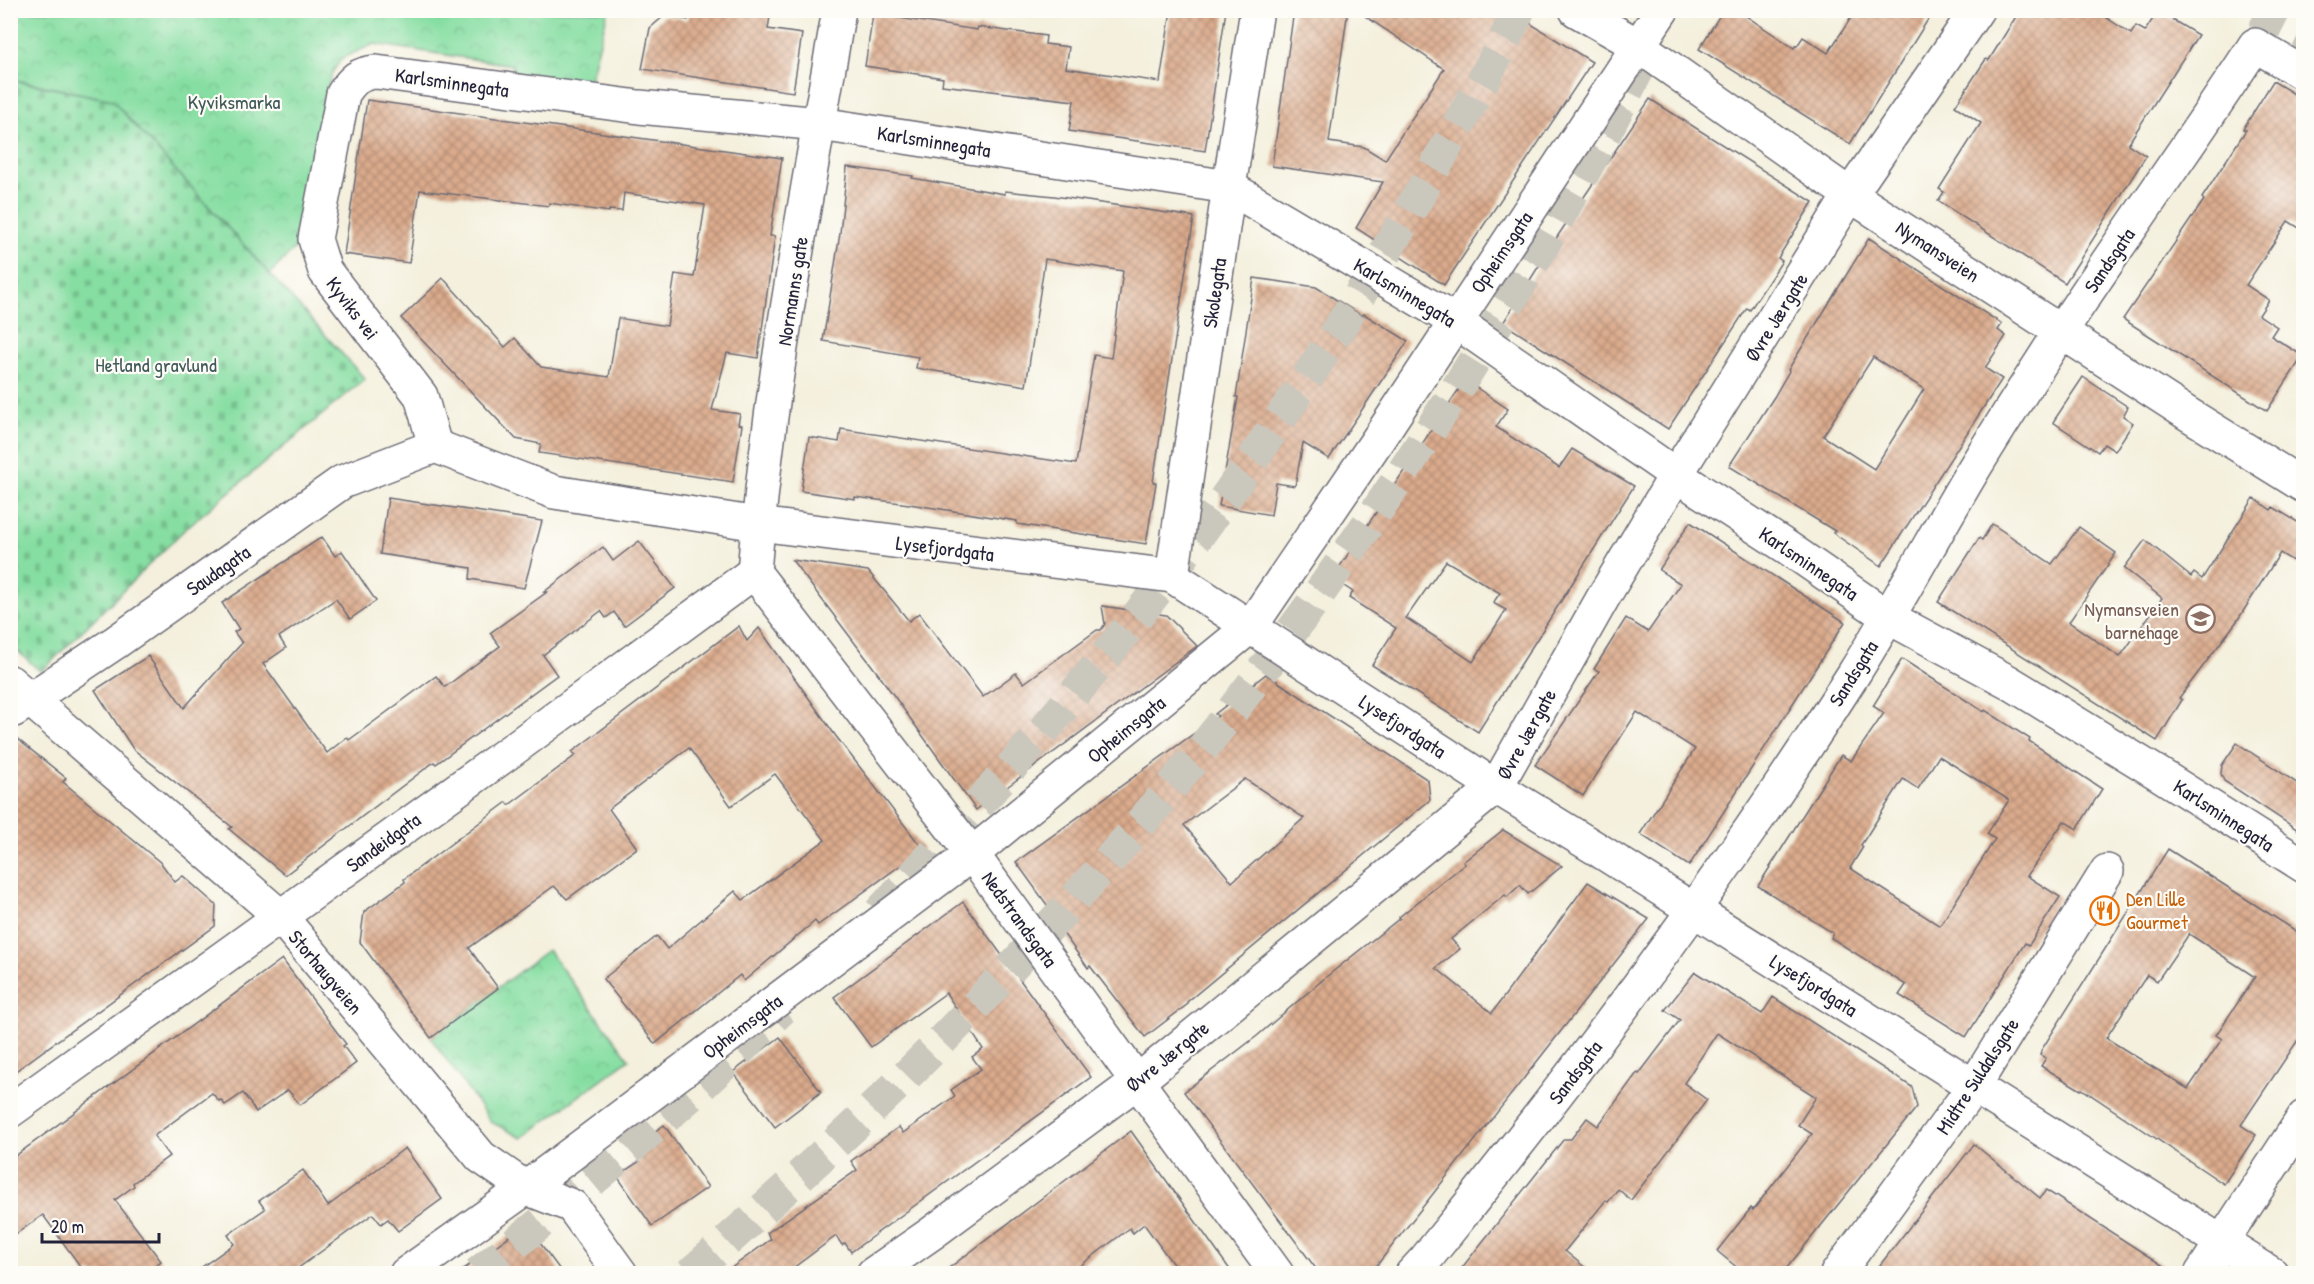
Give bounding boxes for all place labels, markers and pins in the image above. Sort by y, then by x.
place label: Nymansveien barnehage [2084,595,2179,645]
school or university icon: Nymansveien barnehage [2184,603,2216,635]
place label: Den Lille Gourmet [2126,885,2189,935]
restaurant icon: Den Lille Gourmet [2089,894,2121,926]

